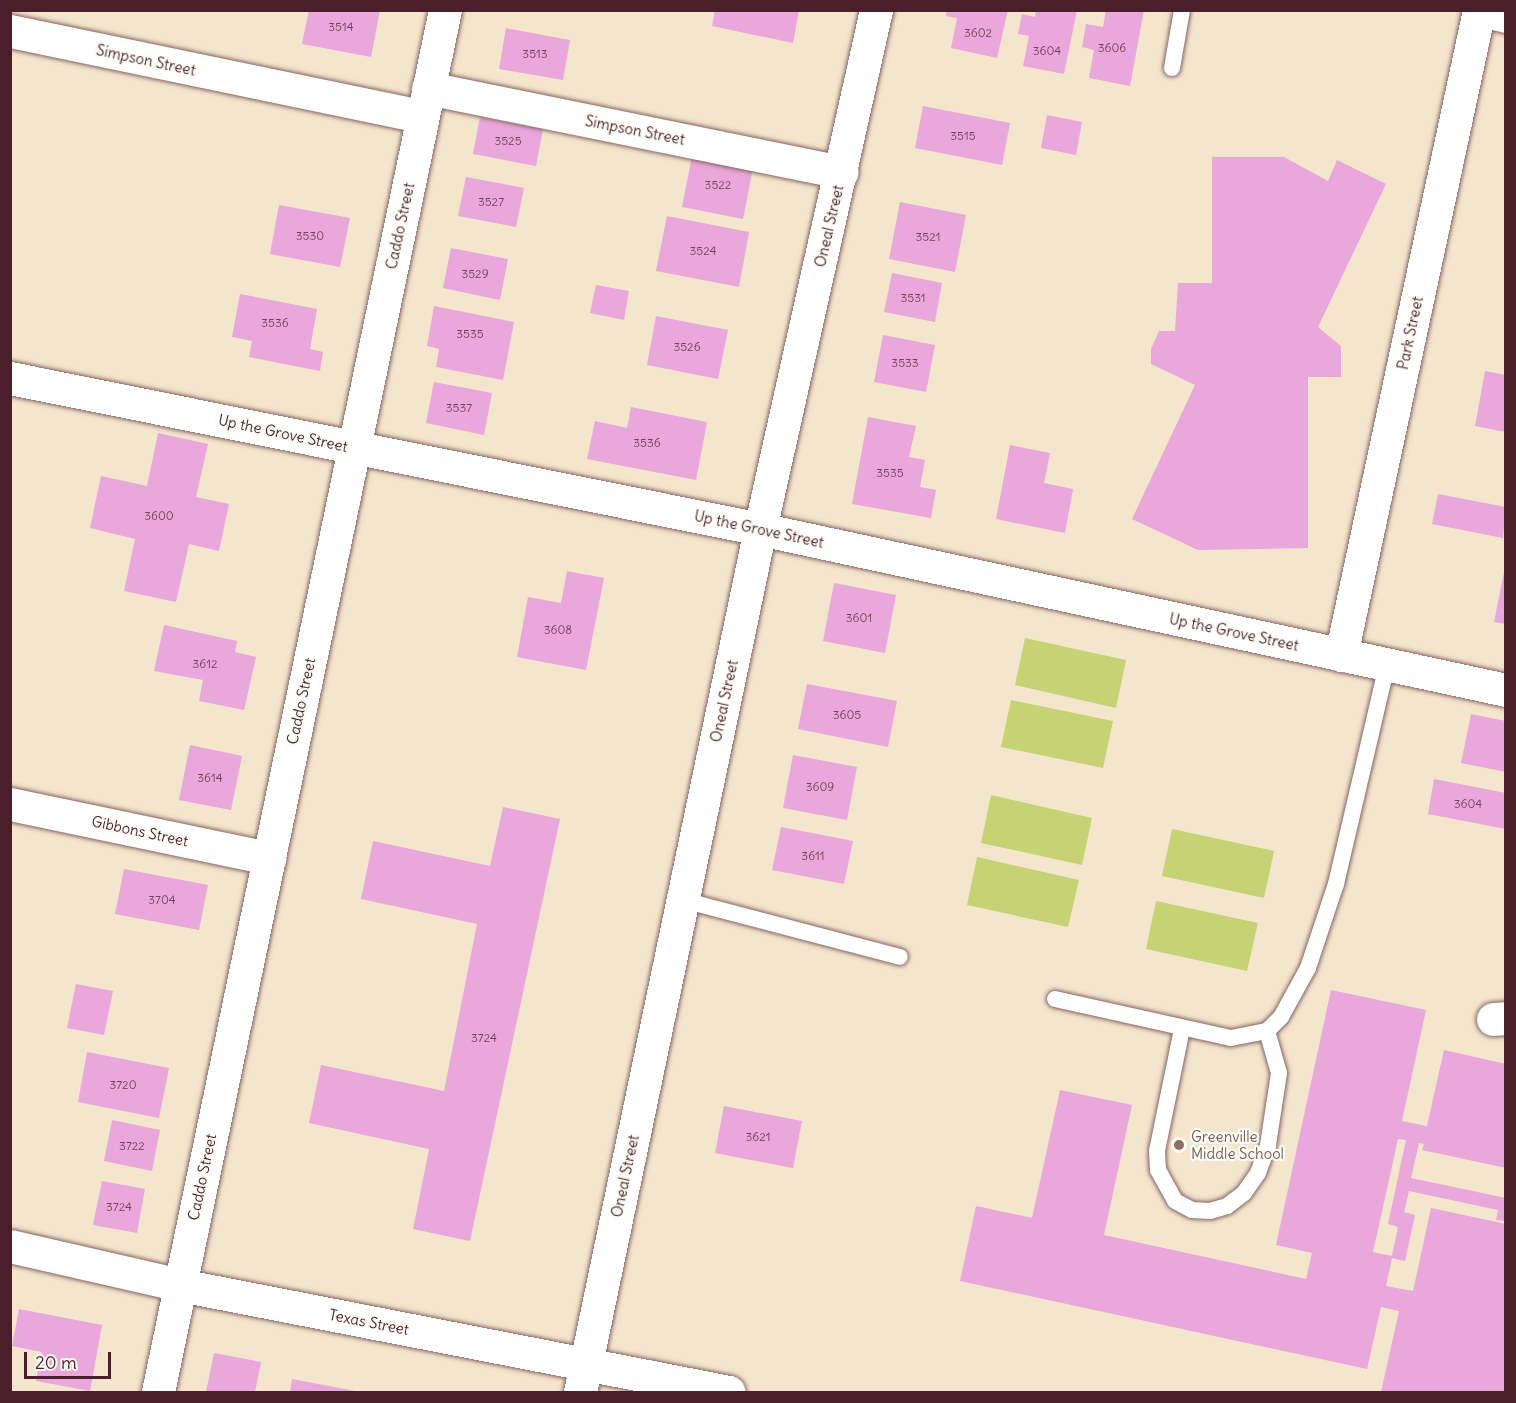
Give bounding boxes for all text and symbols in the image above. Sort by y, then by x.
house number: 3514 [328,20,354,34]
house number: 3602 [964,26,992,40]
street label: Simpson Street [95,41,197,79]
house number: 3606 [1098,41,1126,55]
house number: 3604 [1033,44,1061,58]
house number: 3513 [522,47,548,61]
street label: Simpson Street [584,112,686,148]
house number: 3515 [950,129,976,143]
house number: 3525 [494,134,522,148]
house number: 3522 [705,178,731,192]
street label: Caddo Street [382,181,418,271]
street label: Oneal Street [811,183,847,269]
house number: 3527 [478,195,504,209]
house number: 3530 [296,229,324,243]
house number: 3521 [915,230,941,244]
house number: 3524 [689,244,717,258]
house number: 3529 [461,267,489,281]
house number: 3531 [900,291,926,305]
street label: Park Street [1393,295,1427,371]
house number: 3536 [261,316,289,330]
house number: 3535 [456,327,484,341]
house number: 3526 [673,340,701,354]
house number: 3533 [891,356,919,370]
house number: 3537 [446,401,472,415]
street label: Up the Grove Street [217,410,349,456]
house number: 3536 [633,436,661,450]
house number: 3535 [876,466,904,480]
street label: Up the Grove Street [693,506,825,552]
house number: 3600 [144,509,174,523]
street label: Up the Grove Street [1168,609,1300,655]
house number: 3601 [846,611,872,625]
house number: 3608 [544,623,572,637]
street label: Caddo Street [283,656,319,746]
house number: 3612 [192,657,218,671]
street label: Oneal Street [706,658,742,744]
house number: 3605 [833,708,861,722]
house number: 3614 [197,771,223,785]
house number: 3609 [806,780,834,794]
house number: 3604 [1454,797,1482,811]
street label: Gibbons Street [90,812,190,850]
house number: 3611 [801,849,825,863]
house number: 3704 [148,893,176,907]
house number: 3724 [471,1031,497,1045]
house number: 3720 [109,1078,137,1092]
place label: Greenville Middle School [1191,1127,1284,1162]
house number: 3621 [745,1130,771,1144]
street label: Caddo Street [184,1132,220,1222]
street label: Oneal Street [607,1133,643,1219]
marker: Greenville Middle School [1172,1138,1186,1152]
house number: 3722 [119,1139,145,1153]
house number: 3724 [106,1200,132,1214]
street label: Texas Street [328,1305,410,1339]
scale bar [27,1340,114,1378]
text: 20 m [35,1351,77,1374]

